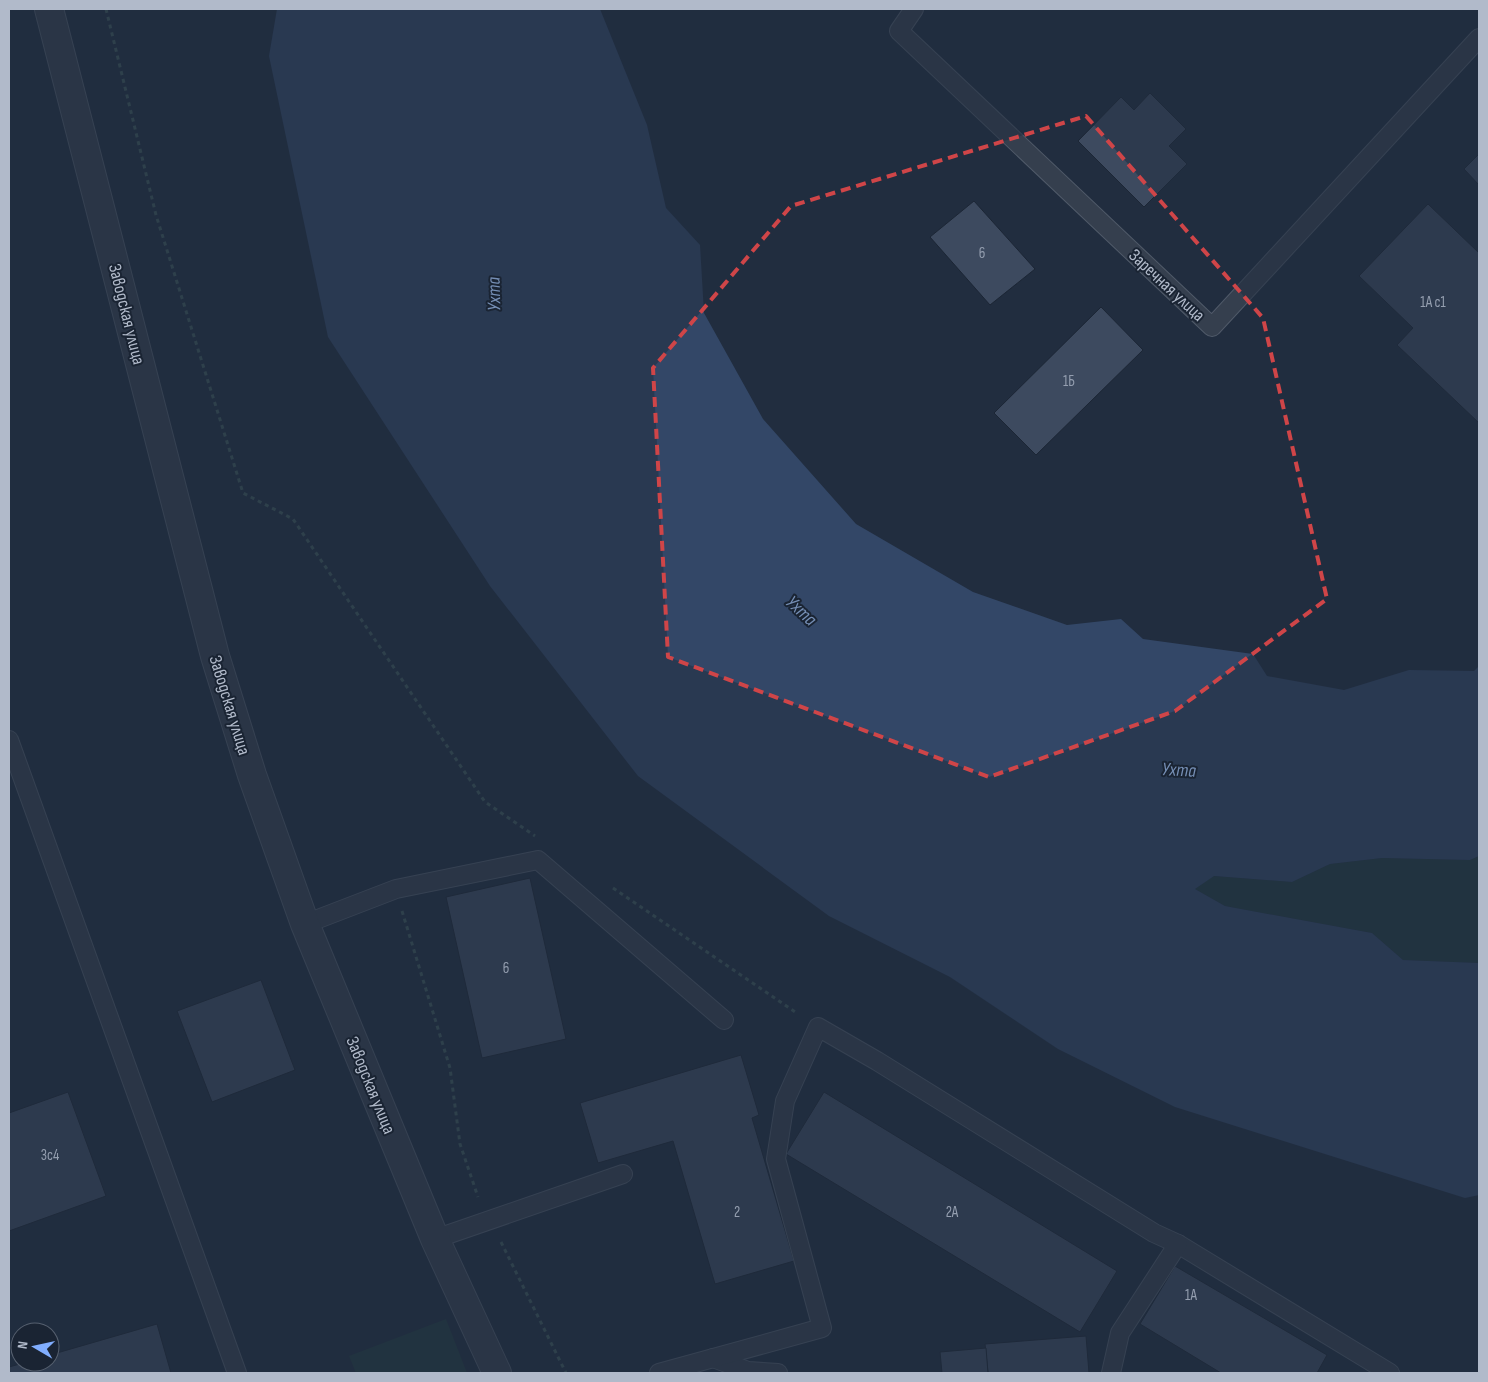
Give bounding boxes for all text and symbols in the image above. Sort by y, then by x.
house number: 6 [979,244,985,263]
street label: Заречная улица [1124,245,1209,326]
street label: Заводская улица [104,262,149,367]
water label: Ухта [483,276,506,311]
house number: 1А с1 [1420,293,1447,312]
house number: 1Б [1063,372,1075,391]
water label: Ухта [781,591,822,631]
street label: Заводская улица [204,653,255,758]
water label: Ухта [1161,758,1197,783]
house number: 6 [503,959,509,978]
street label: Заводская улица [341,1033,400,1137]
house number: 3с4 [41,1146,59,1165]
house number: 2 [734,1203,740,1222]
house number: 2А [946,1203,959,1222]
house number: 1А [1185,1286,1198,1305]
north arrow [10,1322,60,1372]
text: N [14,1340,32,1350]

